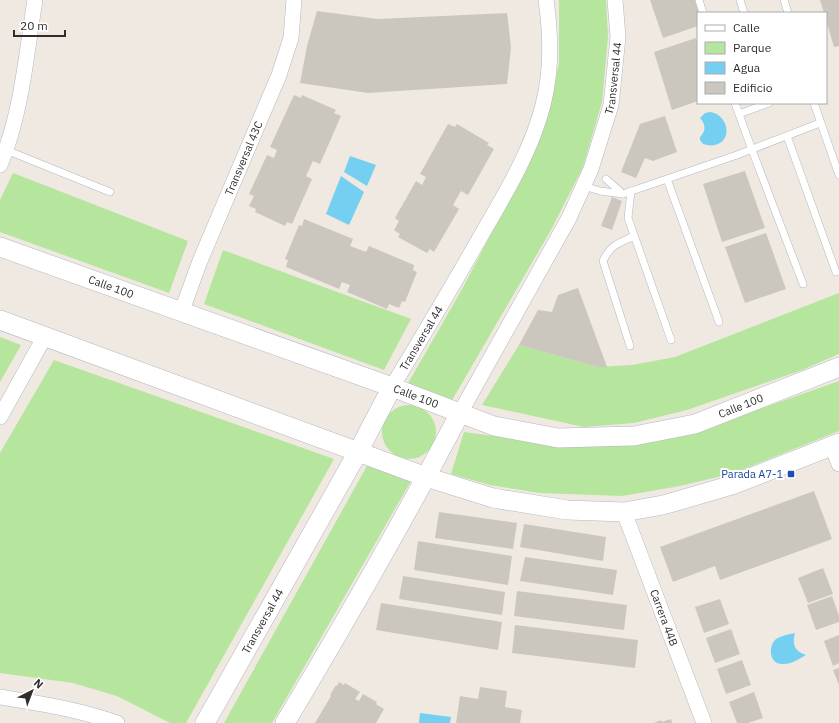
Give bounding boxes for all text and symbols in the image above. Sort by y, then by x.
scale bar [14,12,65,38]
legend [697,12,827,104]
text: 20 m [20,18,48,33]
text: Calle [733,20,760,35]
text: Parque [733,40,772,55]
street label: Transversal 44 [601,41,624,116]
text: Agua [733,60,761,75]
text: Edificio [733,80,773,95]
street label: Transversal 43C [222,119,266,198]
street label: Calle 100 [87,272,136,301]
street label: Transversal 44 [397,303,446,373]
street label: Calle 100 [392,381,441,411]
street label: Calle 100 [716,391,765,421]
place label: Parada A7-1 [721,467,783,481]
marker: Parada A7-1 [786,469,796,479]
street label: Transversal 44 [239,586,287,656]
street label: Carrera 44B [647,587,681,648]
north arrow [12,671,52,711]
text: N [31,676,46,691]

